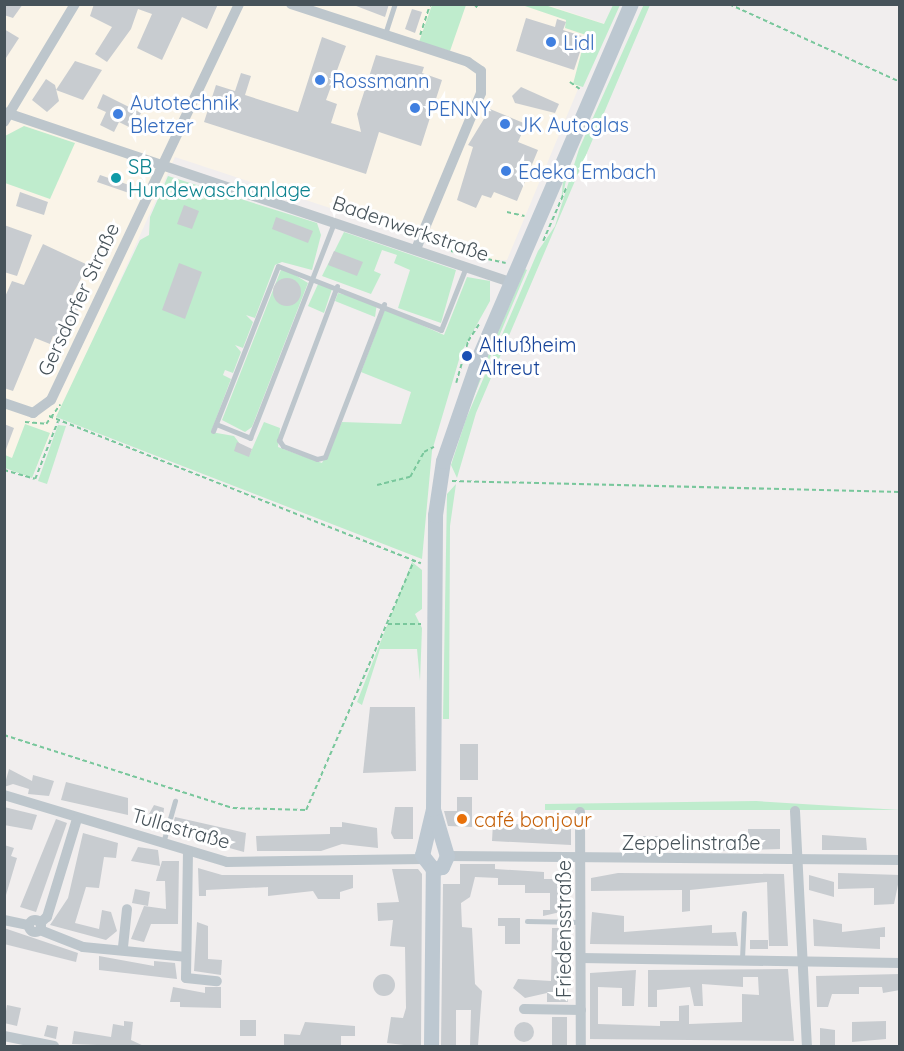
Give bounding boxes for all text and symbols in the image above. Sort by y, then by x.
place label: Lidl [563,30,595,54]
marker: Lidl [544,35,558,49]
place label: Rossmann [332,68,430,92]
marker: Rossmann [313,73,327,87]
place label: Autotechnik Bletzer [130,90,239,137]
place label: PENNY [427,96,491,120]
marker: PENNY [408,101,422,115]
marker: Autotechnik Bletzer [111,107,125,121]
place label: JK Autoglas [517,112,629,136]
marker: JK Autoglas [498,117,512,131]
place label: SB Hundewaschanlage [128,154,311,201]
place label: Edeka Embach [518,159,656,183]
marker: Edeka Embach [499,164,513,178]
marker: SB Hundewaschanlage [109,171,123,185]
street label: Badenwerkstraße [330,190,492,266]
street label: Gersdorfer Straße [32,219,124,379]
place label: Altlußheim Altreut [479,332,576,379]
marker: Altlußheim Altreut [460,349,474,363]
street label: Tullastraße [129,802,233,854]
place label: café bonjour [474,807,592,831]
marker: café bonjour [455,812,469,826]
street label: Zeppelinstraße [621,830,761,854]
street label: Friedensstraße [551,860,575,998]

